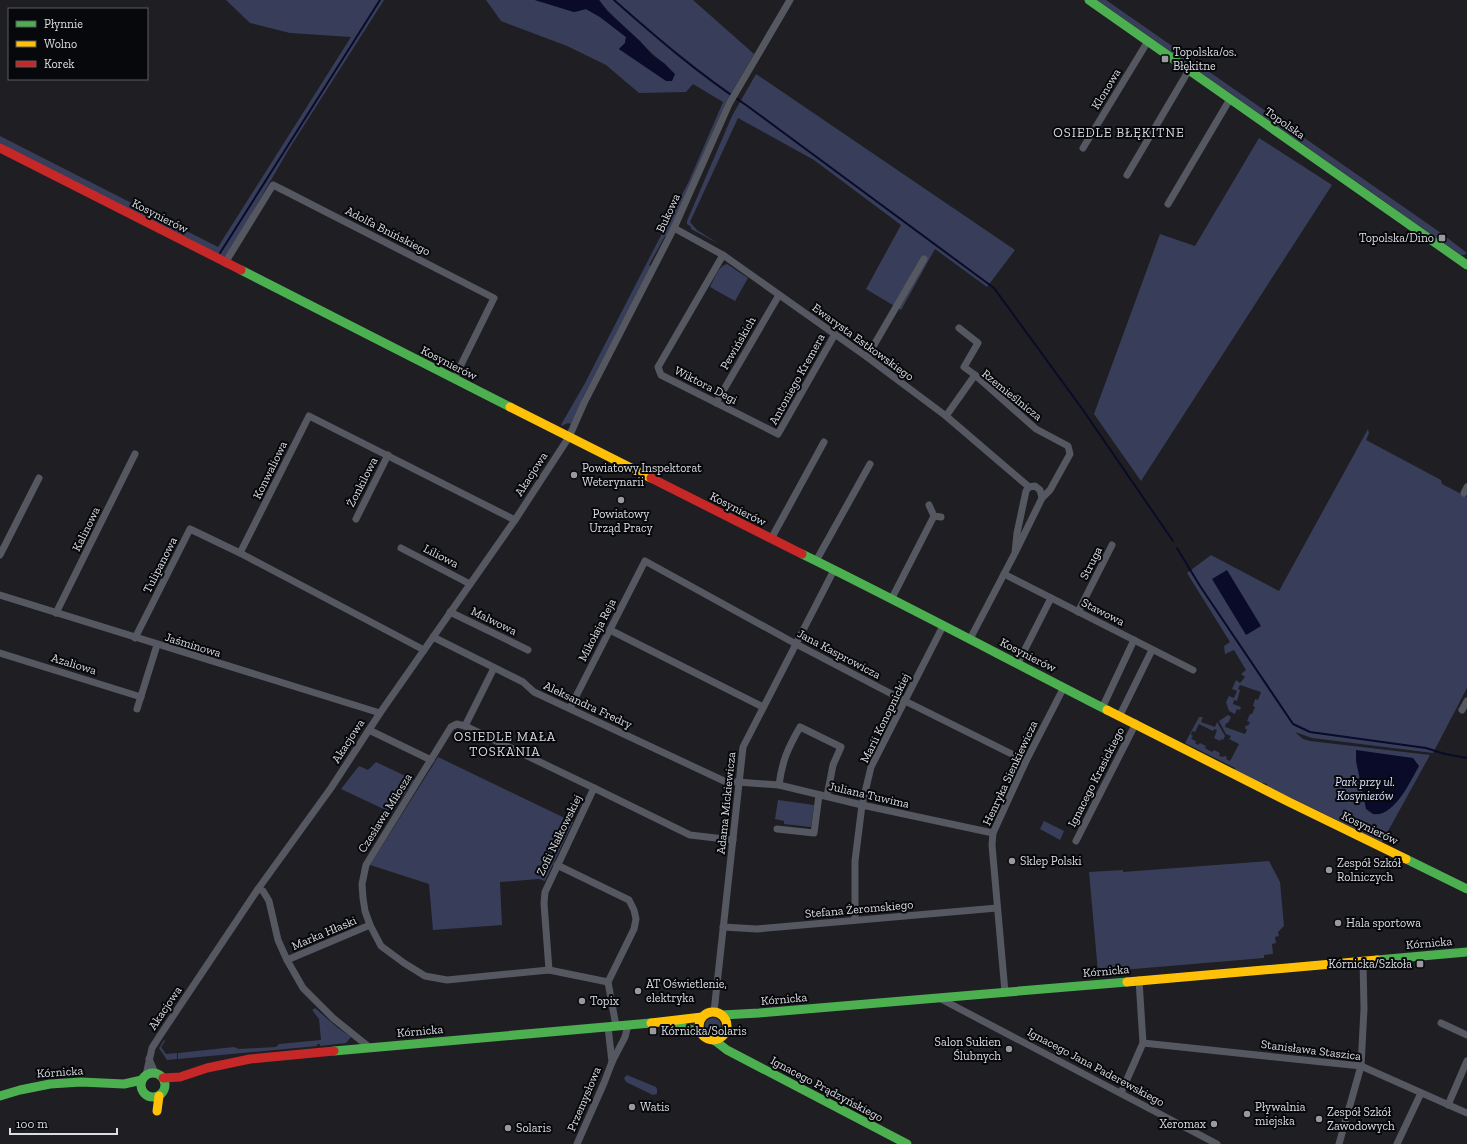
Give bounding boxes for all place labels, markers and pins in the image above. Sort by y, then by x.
place label: Topolska/os. Błękitne [1173,45,1237,73]
marker: Topolska/os. Błękitne [1160,54,1170,64]
place label: Topolska/Dino [1359,231,1434,245]
marker: Topolska/Dino [1437,233,1447,243]
place label: Powiatowy Inspektorat Weterynarii [582,461,702,489]
marker: Powiatowy Inspektorat Weterynarii [569,470,579,480]
marker: Powiatowy Urząd Pracy [616,495,626,505]
place label: Powiatowy Urząd Pracy [589,507,654,535]
place label: Sklep Polski [1020,854,1082,868]
marker: Sklep Polski [1007,856,1017,866]
place label: Zespół Szkół Rolniczych [1337,856,1402,884]
marker: Zespół Szkół Rolniczych [1324,865,1334,875]
place label: Hala sportowa [1346,916,1421,930]
marker: Hala sportowa [1333,918,1343,928]
place label: Kórnicka/Szkoła [1328,957,1412,971]
marker: Kórnicka/Szkoła [1415,959,1425,969]
place label: AT Oświetlenie, elektryka [646,977,727,1005]
marker: AT Oświetlenie, elektryka [633,986,643,996]
place label: Topix [590,994,619,1008]
marker: Topix [577,996,587,1006]
place label: Kórnicka/Solaris [661,1024,747,1038]
marker: Kórnicka/Solaris [648,1026,658,1036]
place label: Salon Sukien Ślubnych [935,1035,1001,1063]
marker: Salon Sukien Ślubnych [1004,1044,1014,1054]
place label: Watis [640,1100,670,1114]
place label: Pływalnia miejska [1255,1100,1306,1129]
marker: Watis [627,1102,637,1112]
place label: Zespół Szkół Zawodowych [1327,1105,1395,1133]
marker: Pływalnia miejska [1242,1109,1252,1119]
marker: Zespół Szkół Zawodowych [1314,1114,1324,1124]
place label: Xeromax [1160,1117,1206,1131]
marker: Xeromax [1209,1119,1219,1129]
place label: Solaris [516,1121,551,1135]
marker: Solaris [503,1123,513,1133]

